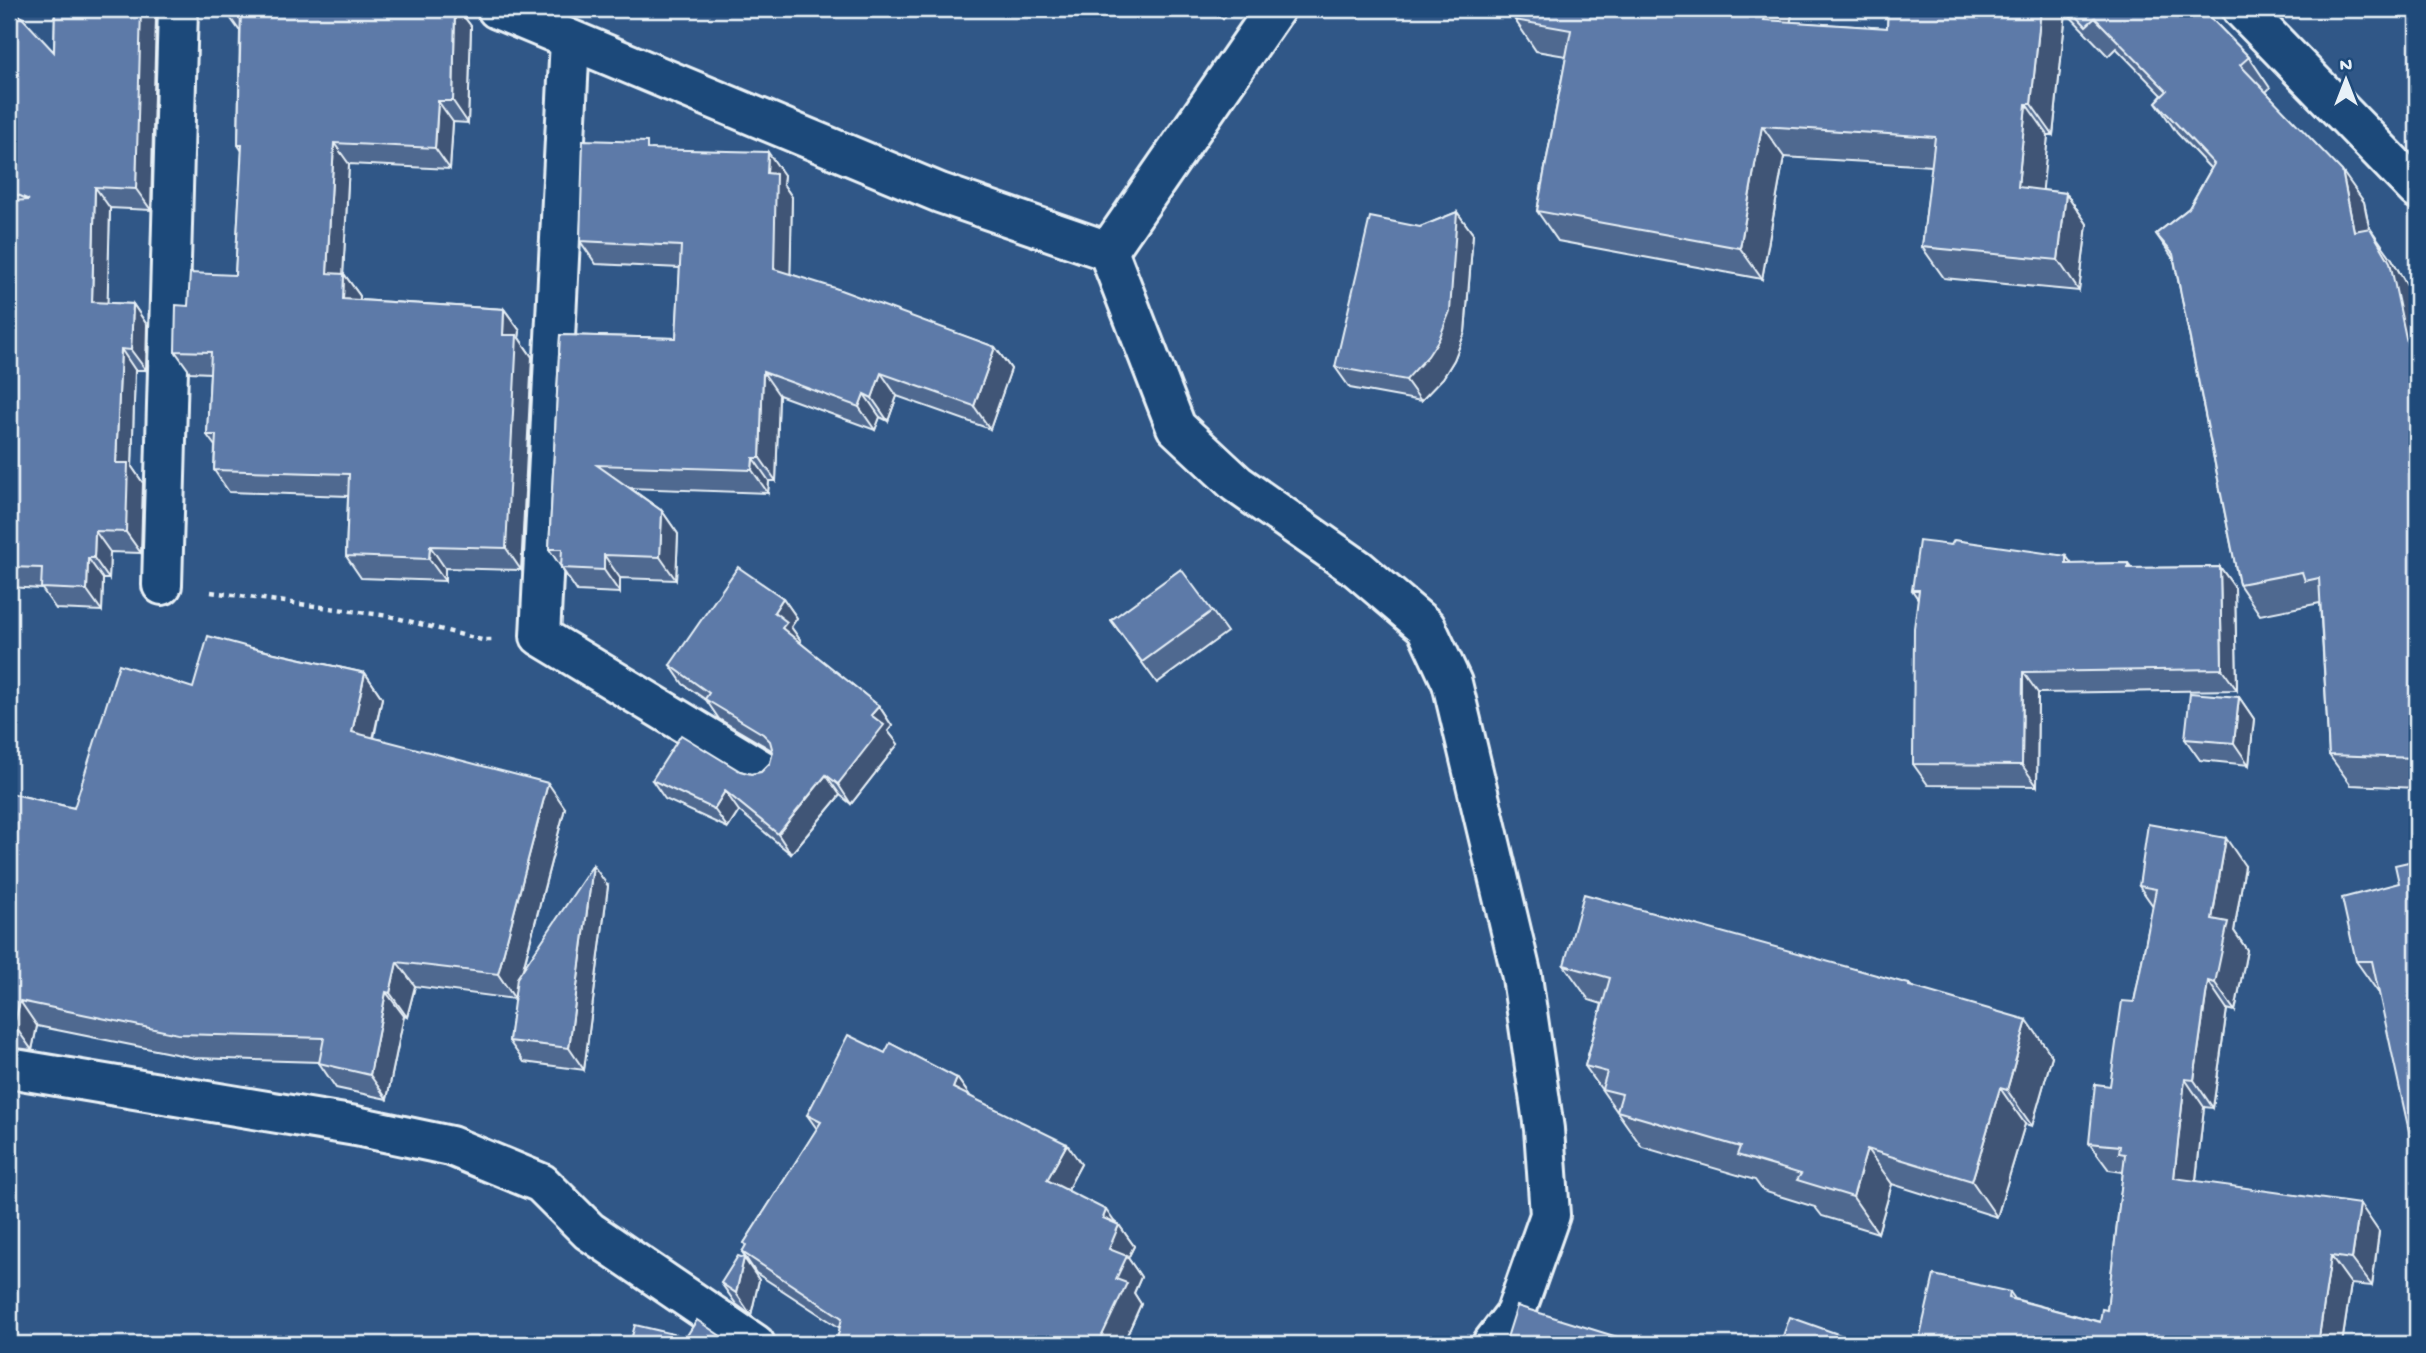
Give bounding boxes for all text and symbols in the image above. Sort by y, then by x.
north arrow [2310,46,2380,116]
text: N [2340,55,2352,78]

